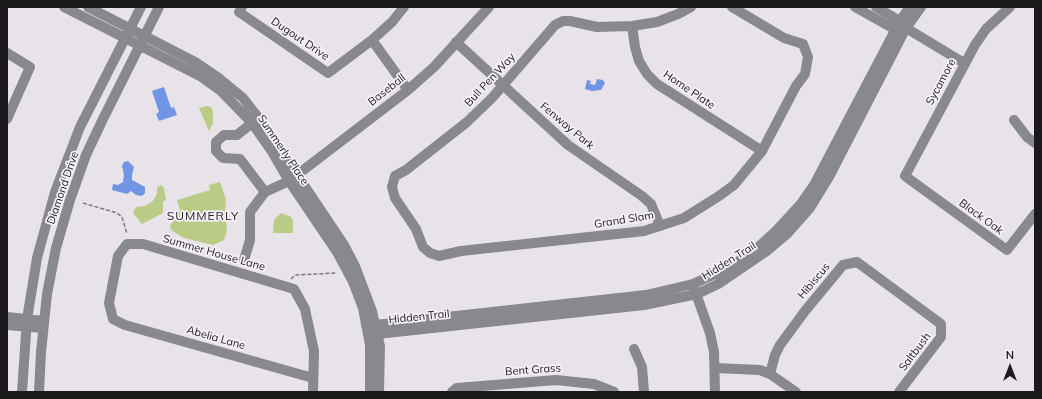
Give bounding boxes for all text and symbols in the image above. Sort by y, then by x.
street label: Dugout Drive [268,15,332,63]
street label: Bull Pen Way [462,51,518,109]
street label: Sycamore [923,57,959,107]
street label: Home Plate [661,68,717,112]
street label: Baseball [366,71,408,109]
street label: Fenway Park [537,100,597,152]
street label: Summerly Place [255,113,311,187]
street label: Diamond Drive [44,150,82,226]
street label: Black Oak [956,197,1006,237]
district label: SUMMERLY [167,209,239,223]
street label: Grand Slam [593,209,655,231]
street label: Summer House Lane [161,232,267,274]
street label: Hidden Trail [700,239,758,283]
street label: Hibiscus [795,260,833,302]
street label: Hidden Trail [388,307,450,327]
street label: Abelia Lane [185,323,247,353]
street label: Saltbush [896,330,934,374]
north arrow [990,347,1030,387]
text: N [1006,348,1014,362]
street label: Bent Grass [505,361,561,379]

